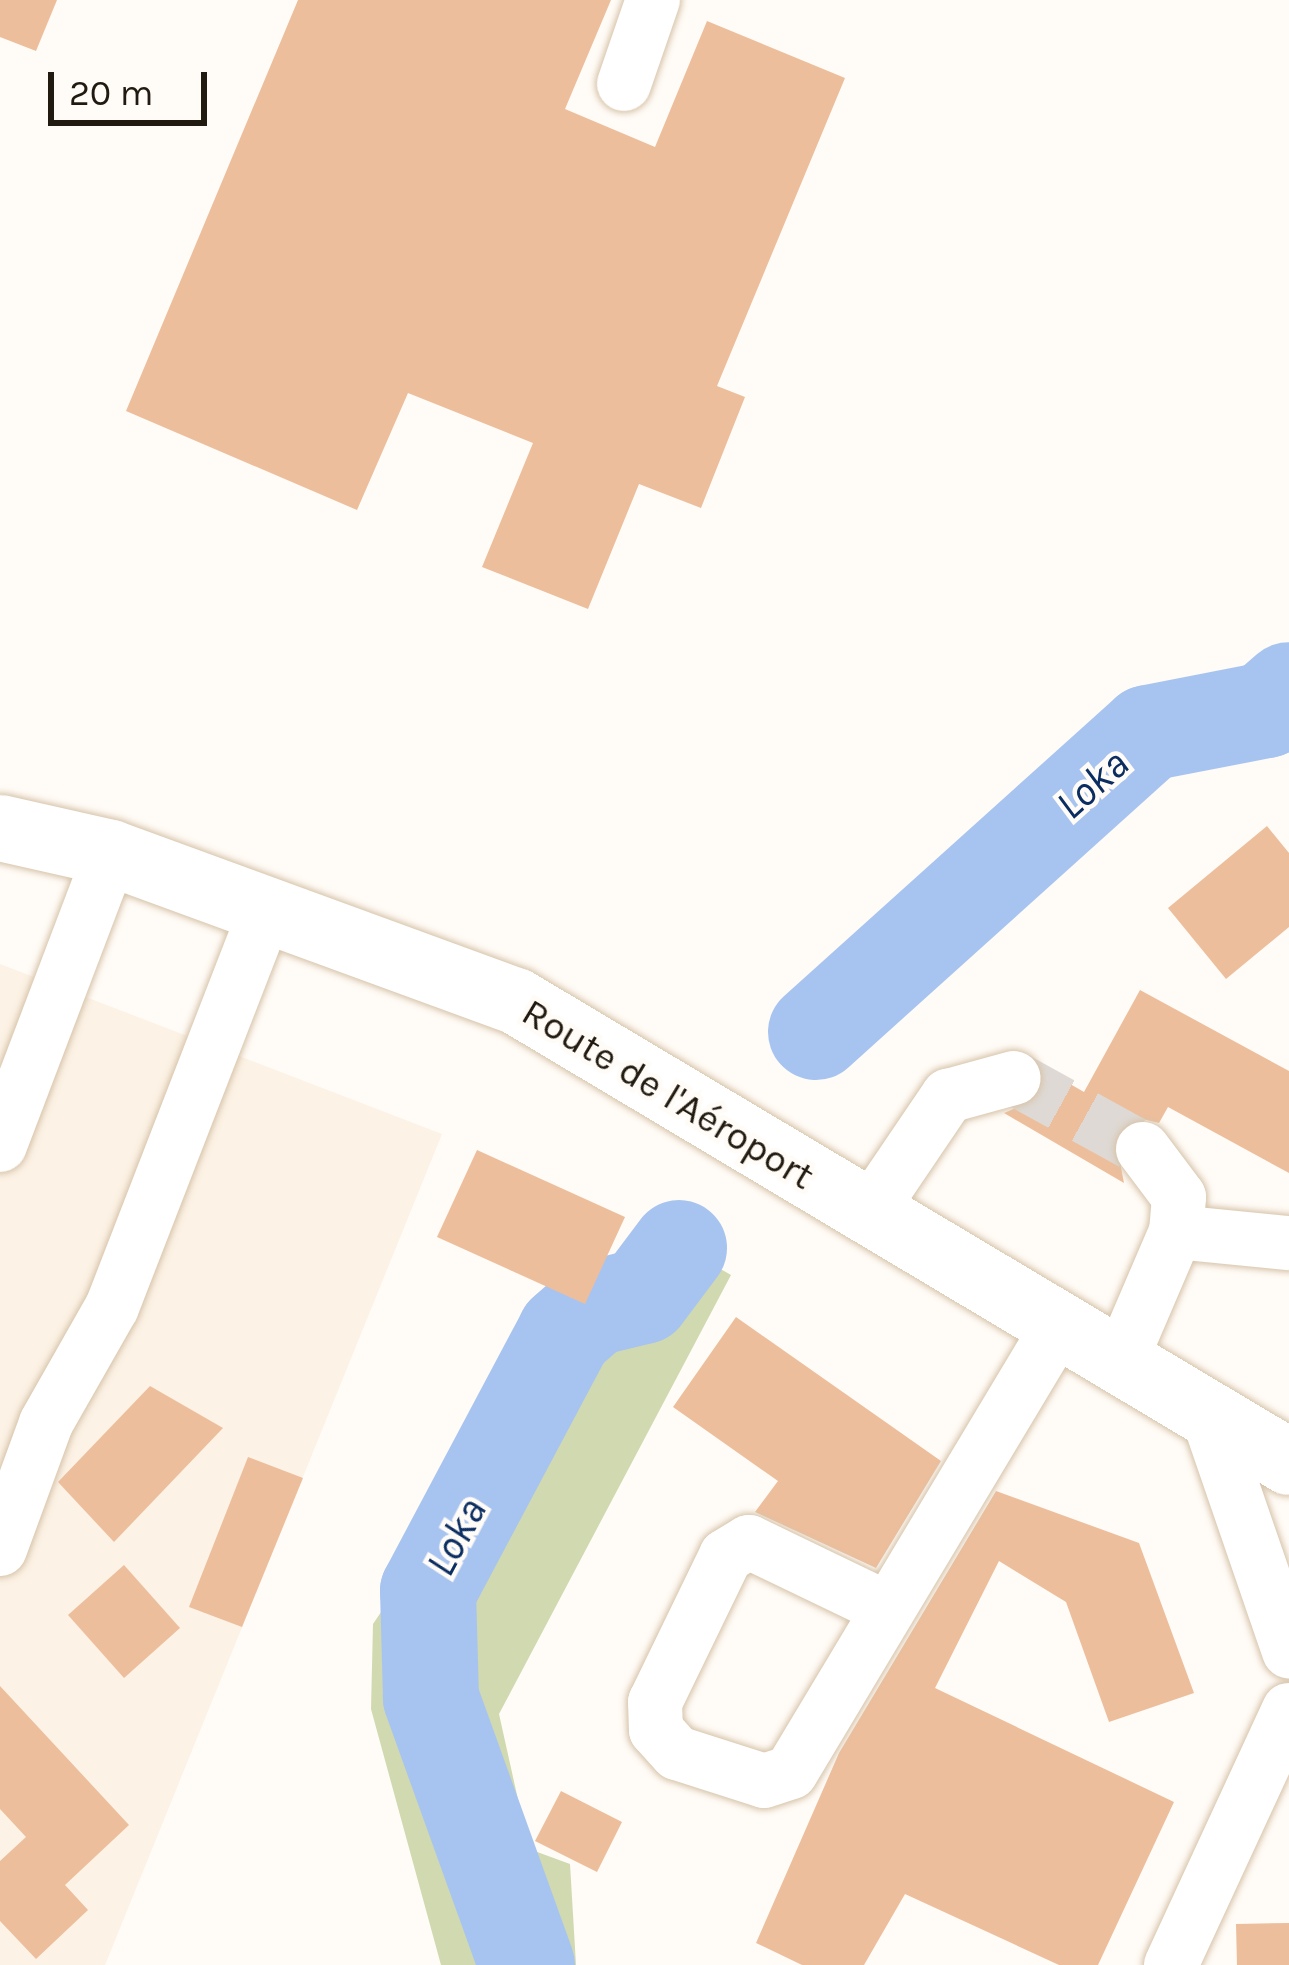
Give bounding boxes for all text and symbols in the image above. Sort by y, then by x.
scale bar [54,48,213,122]
text: 20 m [69,72,153,114]
water label: Loka [1045,738,1139,830]
street label: Route de l'Aéroport [514,988,822,1200]
water label: Loka [415,1489,497,1585]

